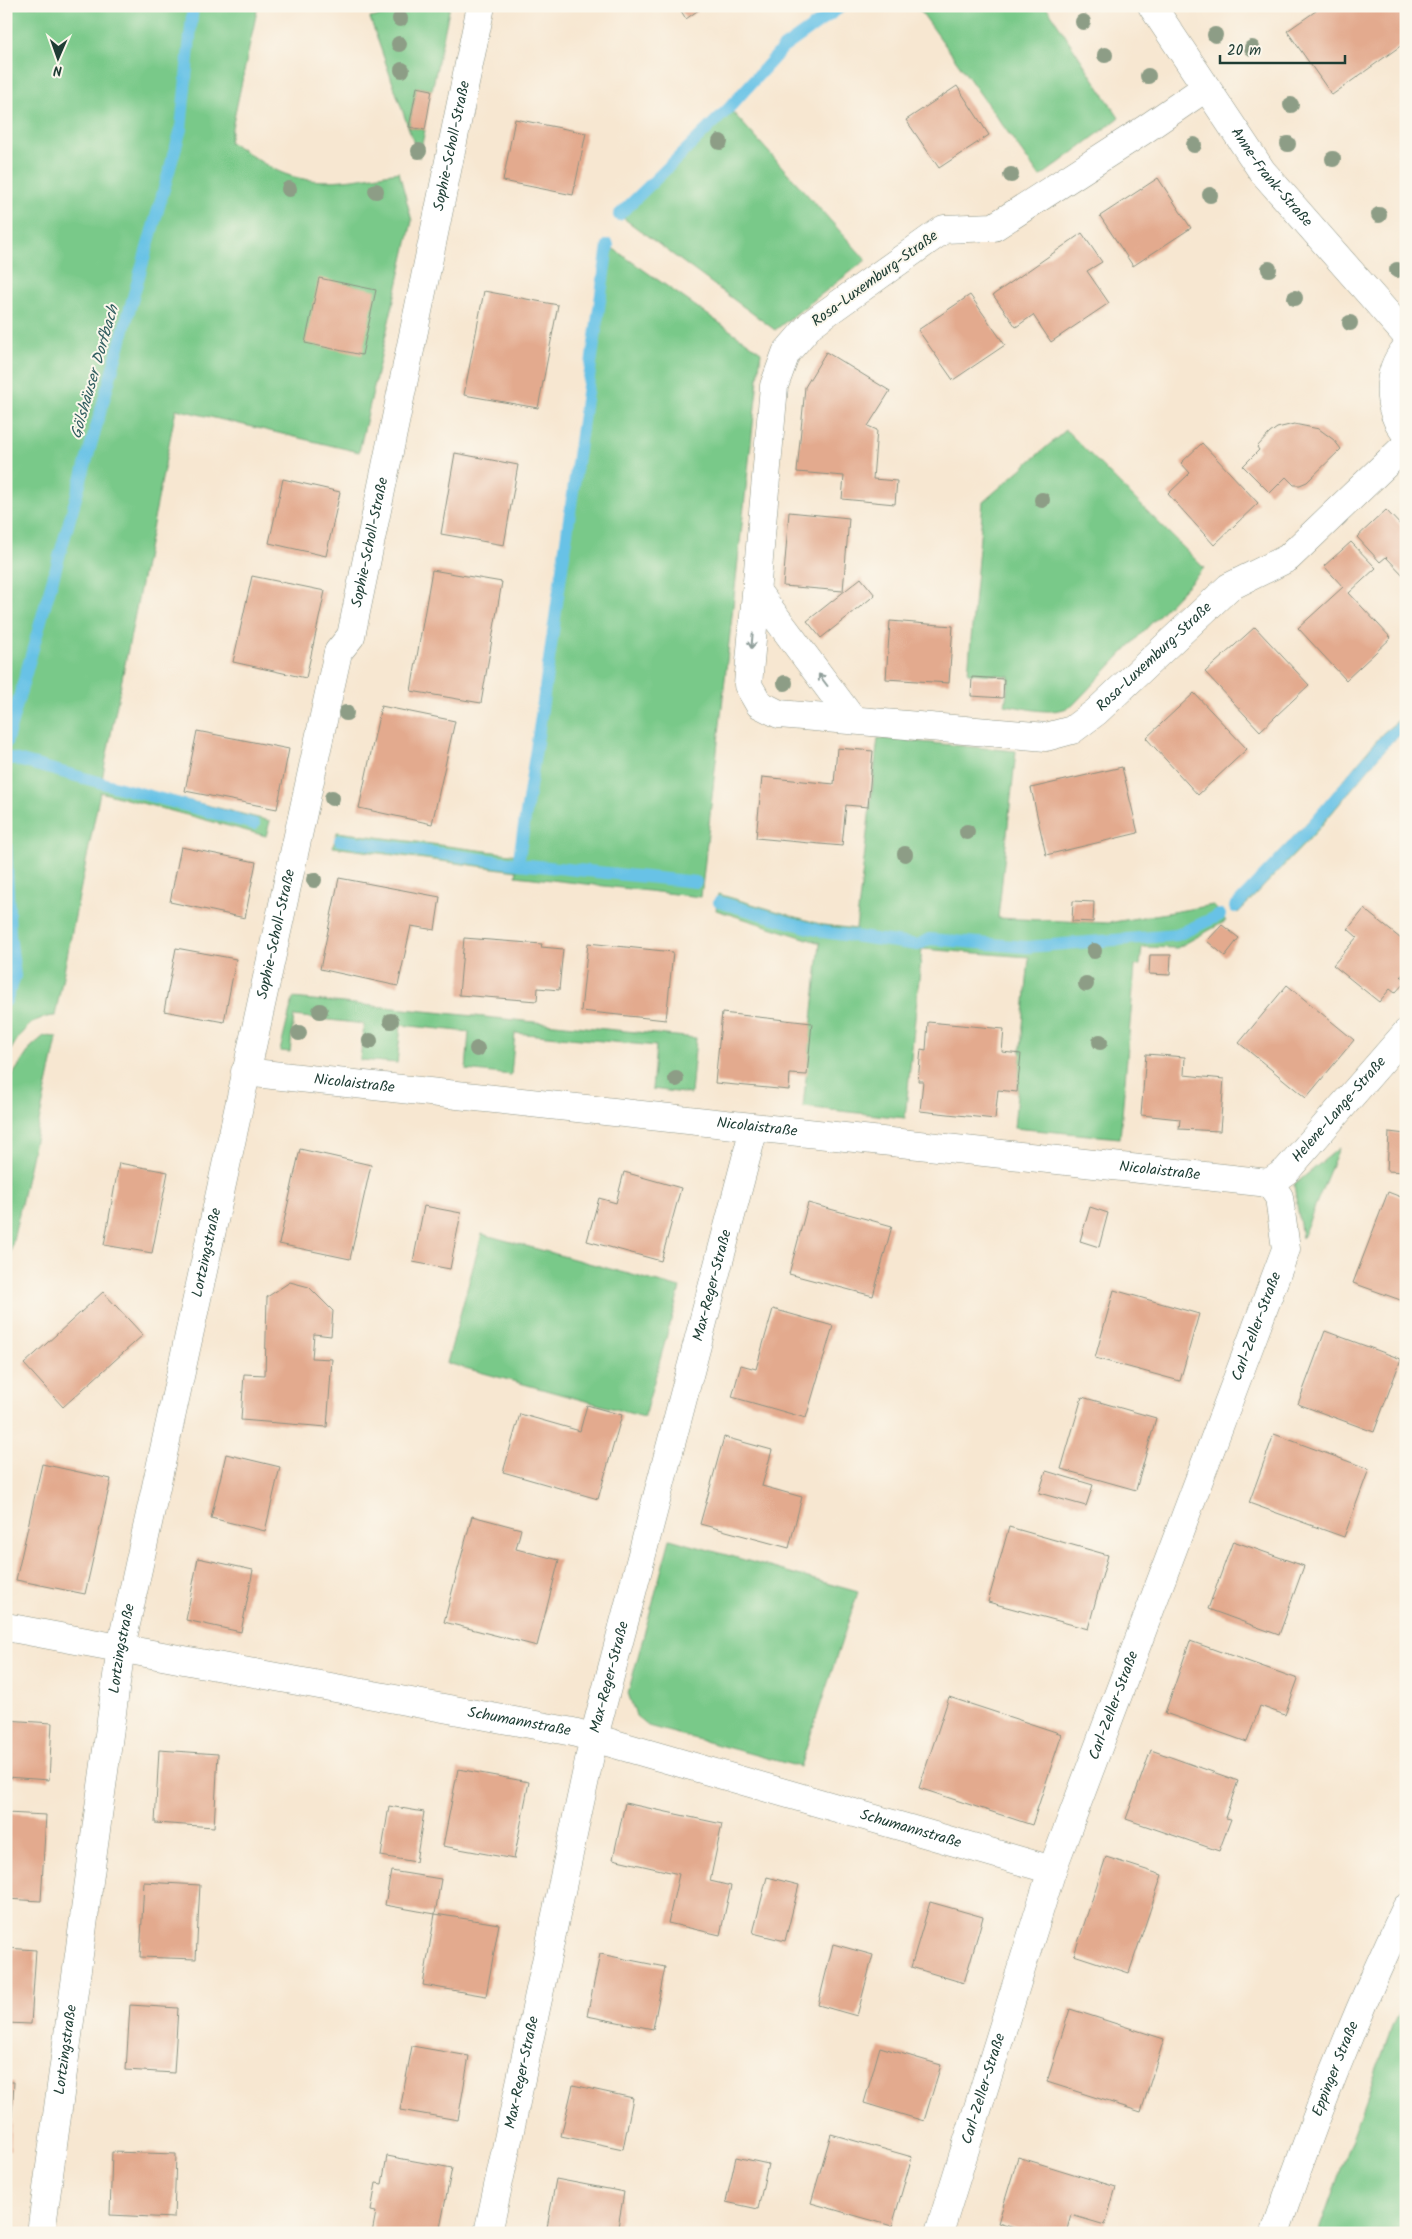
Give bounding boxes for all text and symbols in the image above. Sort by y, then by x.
north arrow [32,32,82,82]
scale bar [1220,32,1344,64]
text: 20 m [1227,39,1261,63]
text: N [53,59,62,81]
street label: Sophie-Scholl-Straße [427,78,477,213]
street label: Anne-Frank-Straße [1224,123,1318,233]
street label: Rosa-Luxemburg-Straße [807,225,944,333]
water label: Gölshäuser Dorfbach [64,301,126,442]
street label: Sophie-Scholl-Straße [345,475,395,610]
street label: Rosa-Luxemburg-Straße [1091,596,1218,718]
one-way arrow [747,633,757,649]
one-way arrow [817,674,828,687]
street label: Sophie-Scholl-Straße [251,867,302,1001]
street label: Helene-Lange-Straße [1286,1051,1393,1168]
street label: Nicolaistraße [313,1068,396,1100]
street label: Nicolaistraße [715,1111,799,1144]
street label: Nicolaistraße [1118,1155,1202,1187]
street label: Lortzingstraße [186,1206,228,1300]
street label: Max-Reger-Straße [686,1227,739,1344]
street label: Carl-Zeller-Straße [1225,1268,1288,1385]
street label: Lortzingstraße [103,1601,142,1695]
street label: Max-Reger-Straße [584,1618,636,1736]
street label: Carl-Zeller-Straße [1082,1647,1146,1764]
street label: Schumannstraße [466,1701,573,1743]
street label: Schumannstraße [857,1803,964,1855]
street label: Lortzingstraße [48,2003,84,2096]
street label: Max-Reger-Straße [499,2014,546,2131]
street label: Eppinger Straße [1306,2017,1366,2120]
street label: Carl-Zeller-Straße [955,2030,1013,2147]

